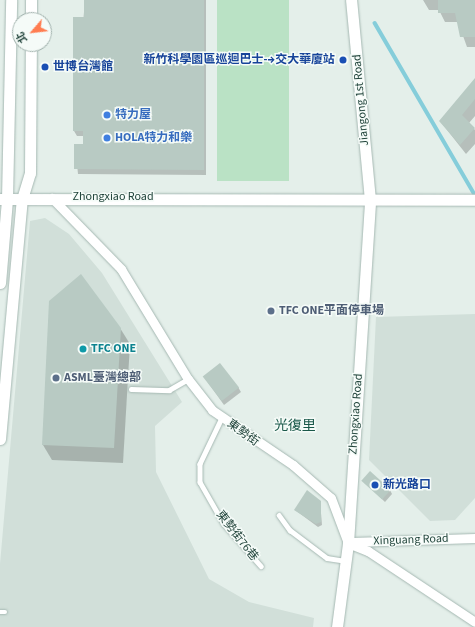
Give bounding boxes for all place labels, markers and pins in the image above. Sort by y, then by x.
place label: 新竹科學園區巡迴巴士-→交大華廈站 [144,53,335,67]
marker: 新竹科學園區巡迴巴士-→交大華廈站 [338,55,348,65]
place label: 世博台灣館 [53,60,113,74]
marker: 世博台灣館 [40,62,50,72]
place label: 特力屋 [115,108,151,122]
marker: 特力屋 [102,110,112,120]
place label: HOLA特力和樂 [115,131,192,145]
marker: HOLA特力和樂 [102,133,112,143]
place label: TFC ONE平面停車場 [279,304,384,318]
marker: TFC ONE平面停車場 [266,306,276,316]
place label: TFC ONE [91,342,136,356]
marker: TFC ONE [78,344,88,354]
place label: ASML臺灣總部 [64,371,141,385]
marker: ASML臺灣總部 [51,373,61,383]
place label: 新光路口 [383,478,431,492]
marker: 新光路口 [370,480,380,490]

